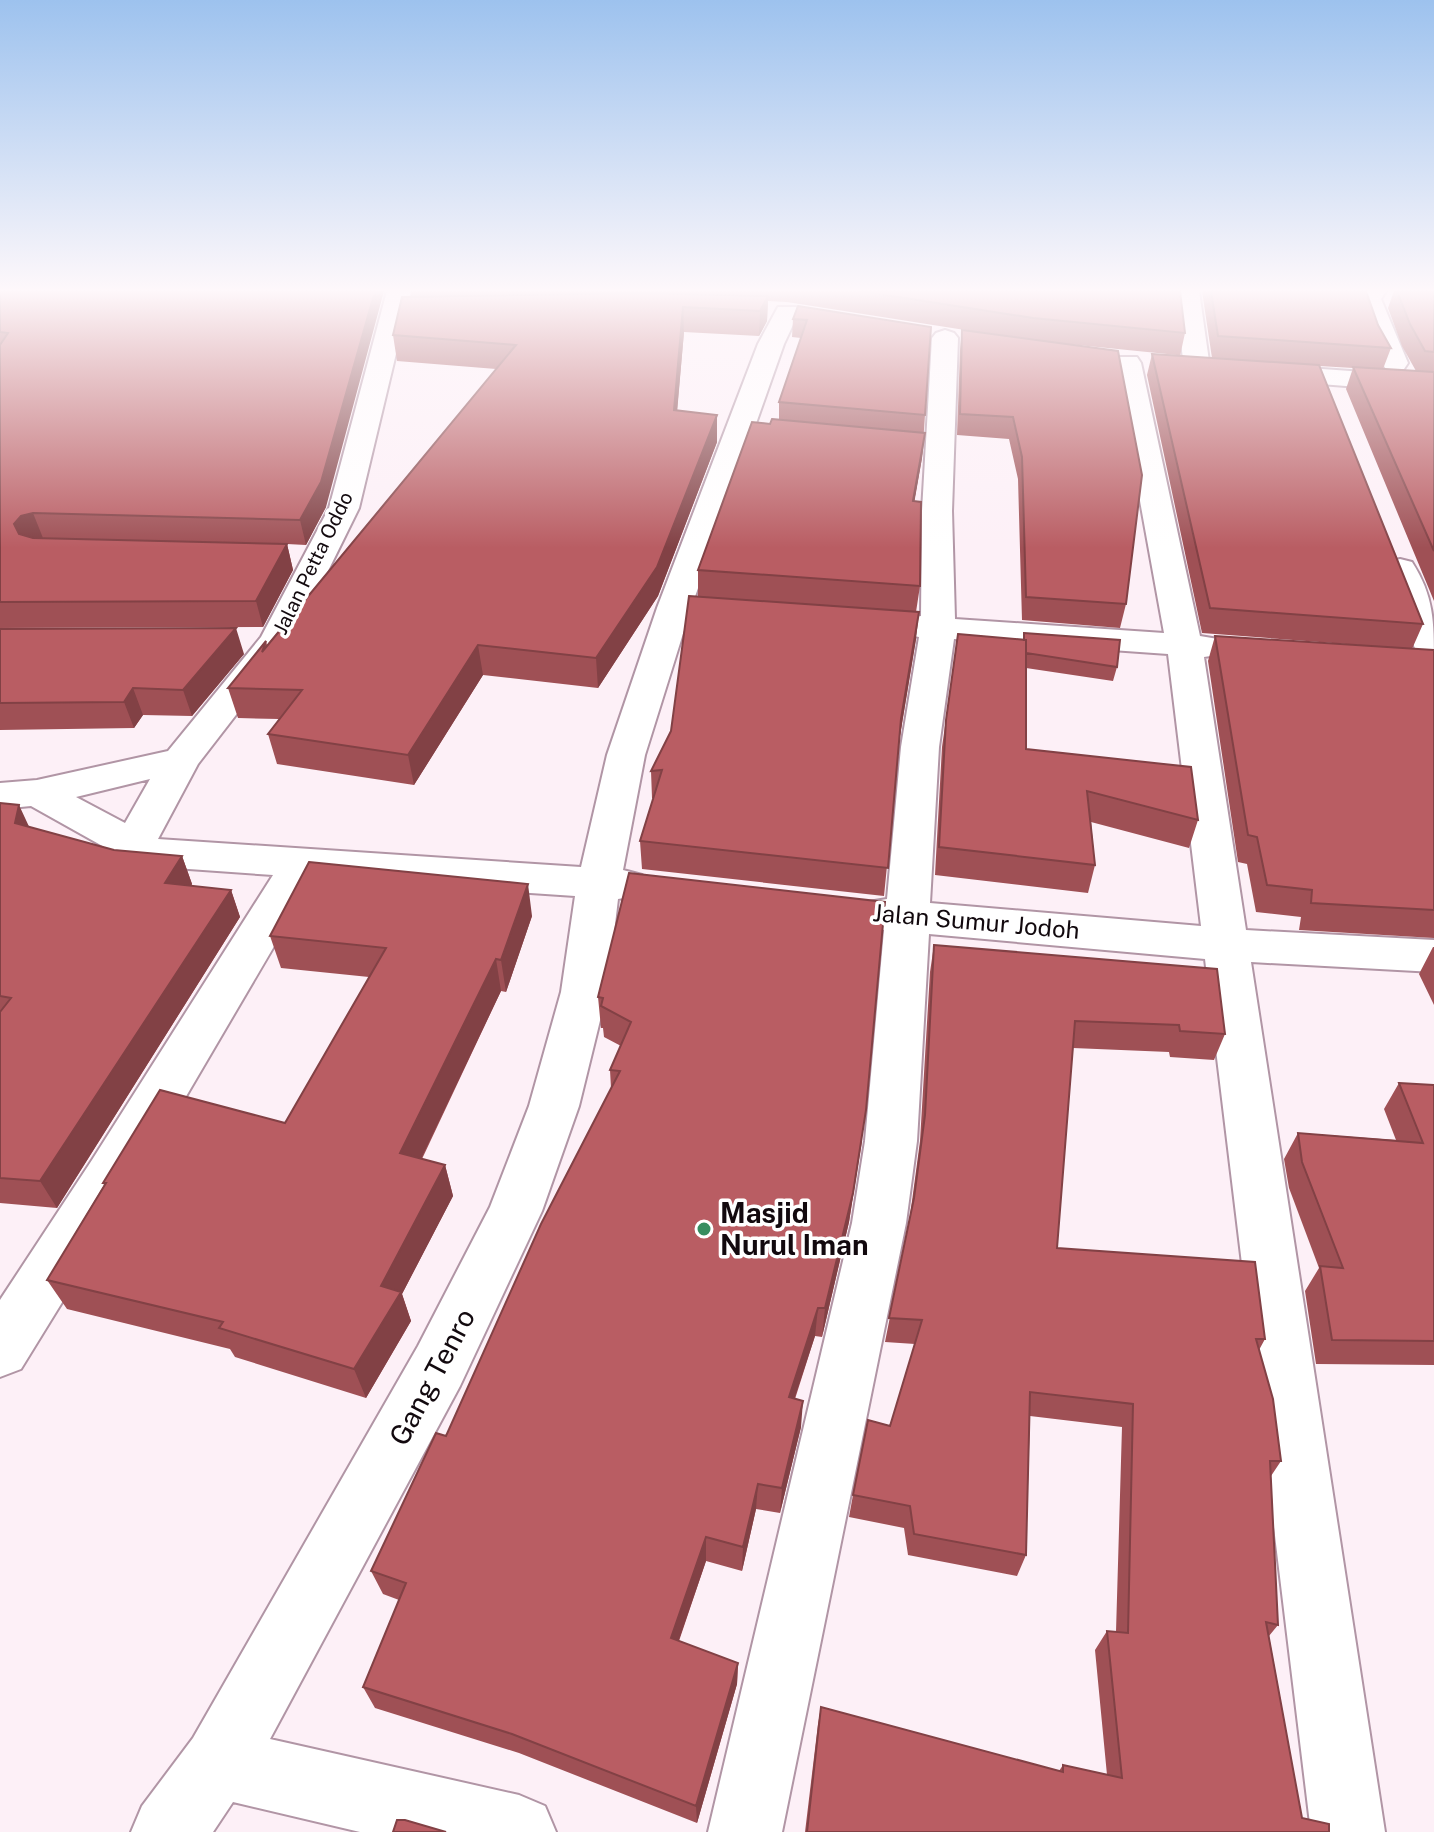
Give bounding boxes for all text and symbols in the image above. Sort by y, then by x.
street label: Jalan Petta Oddo [268,488,358,638]
street label: Jalan Sumur Jodoh [871,898,1081,944]
place label: Masjid Nurul Iman [720,1196,869,1261]
marker: Masjid Nurul Iman [695,1220,713,1238]
street label: Gang Tenro [382,1303,481,1451]

